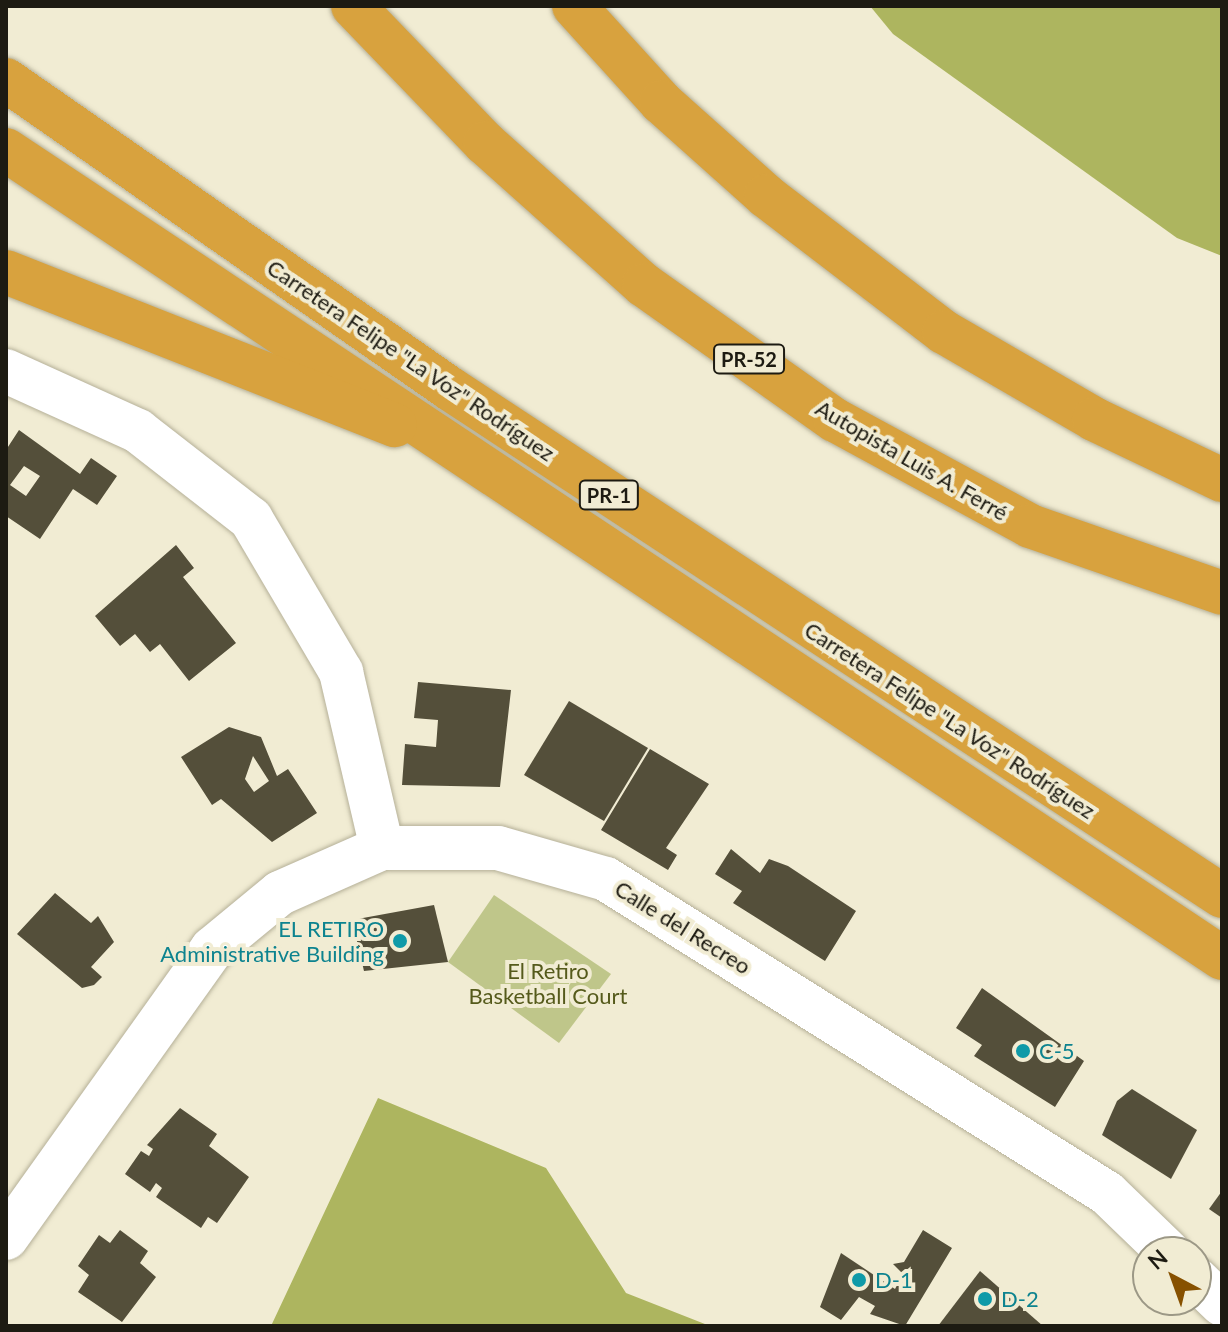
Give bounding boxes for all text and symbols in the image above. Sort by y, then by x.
street label: Carretera Felipe "La Voz" Rodríguez [262,254,560,466]
road number: PR-52 [713,343,785,375]
street label: Autopista Luis A. Ferré [811,394,1013,526]
road number: PR-1 [577,479,641,511]
street label: Carretera Felipe "La Voz" Rodríguez [800,616,1100,824]
street label: Calle del Recreo [610,875,756,979]
place label: EL RETIRO Administrative Building [160,915,384,966]
marker: EL RETIRO Administrative Building [391,932,409,950]
park label: El Retiro Basketball Court [469,957,627,1008]
place label: C-5 [1039,1038,1075,1064]
marker: C-5 [1014,1042,1032,1060]
north arrow [1132,1236,1212,1316]
text: N [1142,1243,1172,1275]
place label: D-1 [875,1267,913,1293]
marker: D-1 [850,1271,868,1289]
place label: D-2 [1001,1286,1039,1312]
marker: D-2 [976,1290,994,1308]

